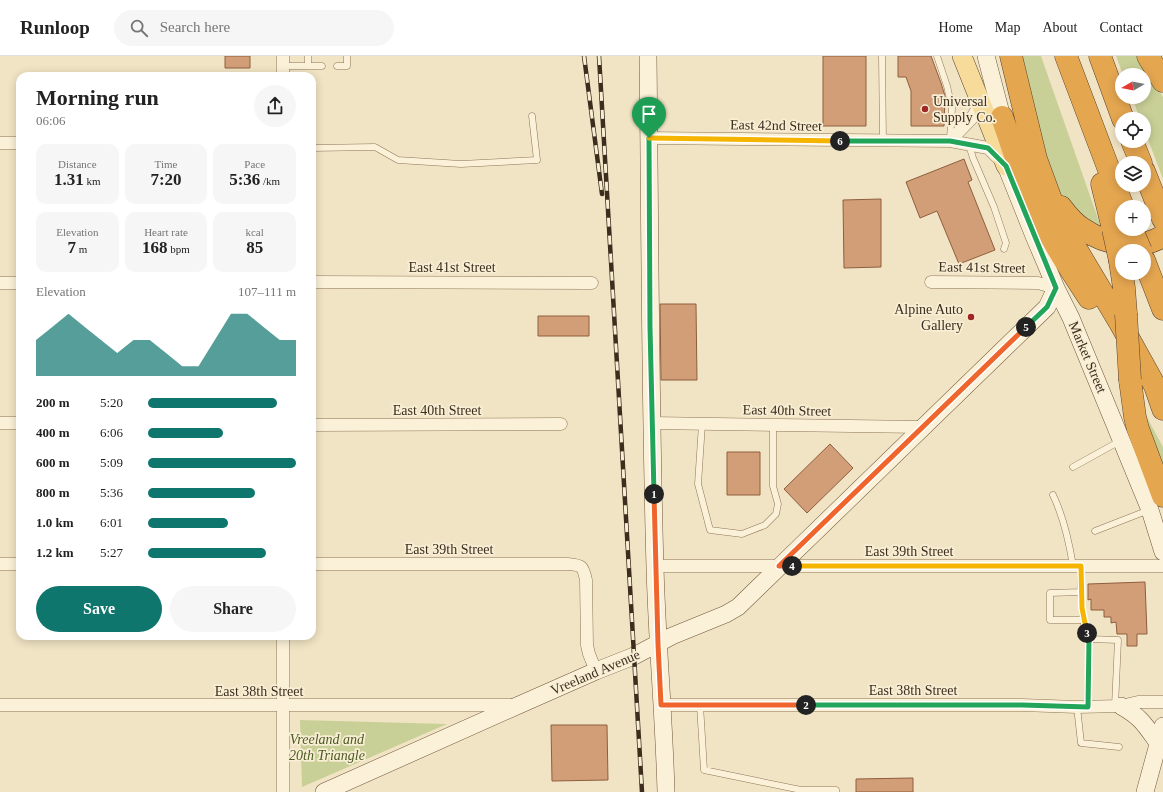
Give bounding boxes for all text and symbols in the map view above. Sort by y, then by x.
search box [114,10,394,46]
text: Runloop [20,17,90,38]
icon: search [128,17,150,39]
text: Search here [160,19,230,35]
text: Home [939,20,973,35]
text: Map [995,20,1020,35]
text: About [1042,20,1077,35]
text: Contact [1099,20,1143,35]
north arrow [1115,68,1151,104]
map controls [1115,68,1151,280]
text: Morning run [36,85,159,110]
button: share [254,85,296,127]
place label: Universal Supply Co. [933,94,996,125]
pin [632,97,666,138]
icon: arrive [638,103,660,125]
marker: Universal Supply Co. [920,104,930,114]
button: locate [1115,112,1151,148]
text: 06:06 [36,113,66,128]
street label: East 42nd Street [730,117,822,134]
pin: 6 [830,131,850,151]
text: 6 [837,135,843,147]
button: layers [1115,156,1151,192]
text: Distance [58,158,97,170]
text: Time [155,158,177,170]
text: Pace [244,158,265,170]
text: 1.31 [54,170,84,189]
text: 7:20 [150,170,182,189]
text: 5:36 [229,170,260,189]
text: km [84,175,101,187]
text: /km [260,175,280,187]
button: + [1115,200,1151,236]
text: Elevation [56,226,98,238]
text: Heart rate [144,226,188,238]
text: kcal [245,226,264,238]
text: 7 [67,238,76,257]
text: 168 [142,238,168,257]
text: 85 [246,238,263,257]
text: m [76,243,87,255]
text: bpm [168,243,190,255]
button: − [1115,244,1151,280]
street label: East 41st Street [938,259,1026,276]
street label: East 41st Street [408,260,496,275]
text: Elevation [36,284,86,299]
text: 107–111 m [238,284,296,299]
place label: Alpine Auto Gallery [894,302,963,333]
marker: Alpine Auto Gallery [966,312,976,322]
pin: 5 [1016,317,1036,337]
street label: Market Street [1066,319,1109,395]
text: 5 [1023,321,1029,333]
text: 200 m [36,395,70,410]
text: 5:20 [100,395,123,410]
street label: East 40th Street [743,402,832,419]
street label: East 40th Street [393,403,481,418]
text: 400 m [36,425,70,440]
text: 6:06 [100,425,123,440]
text: 600 m [36,455,70,470]
text: 5:09 [100,455,123,470]
pin: 1 [644,484,664,504]
text: 800 m [36,485,70,500]
text: 5:36 [100,485,123,500]
text: 1 [651,488,657,500]
text: 1.0 km [36,515,74,530]
text: 6:01 [100,515,123,530]
street label: East 39th Street [405,542,493,557]
street label: East 39th Street [865,544,953,559]
text: 1.2 km [36,545,74,560]
text: 5:27 [100,545,123,560]
pin: 4 [782,556,802,576]
text: 4 [789,560,795,572]
button: Save [36,586,162,632]
button: Share [170,586,296,632]
pin: 3 [1077,623,1097,643]
text: 3 [1084,627,1090,639]
street label: Vreeland Avenue [548,647,642,698]
street label: East 38th Street [869,683,957,698]
street label: East 38th Street [215,684,303,699]
pin: 2 [796,695,816,715]
text: 2 [803,699,809,711]
park label: Vreeland and 20th Triangle [289,732,365,763]

